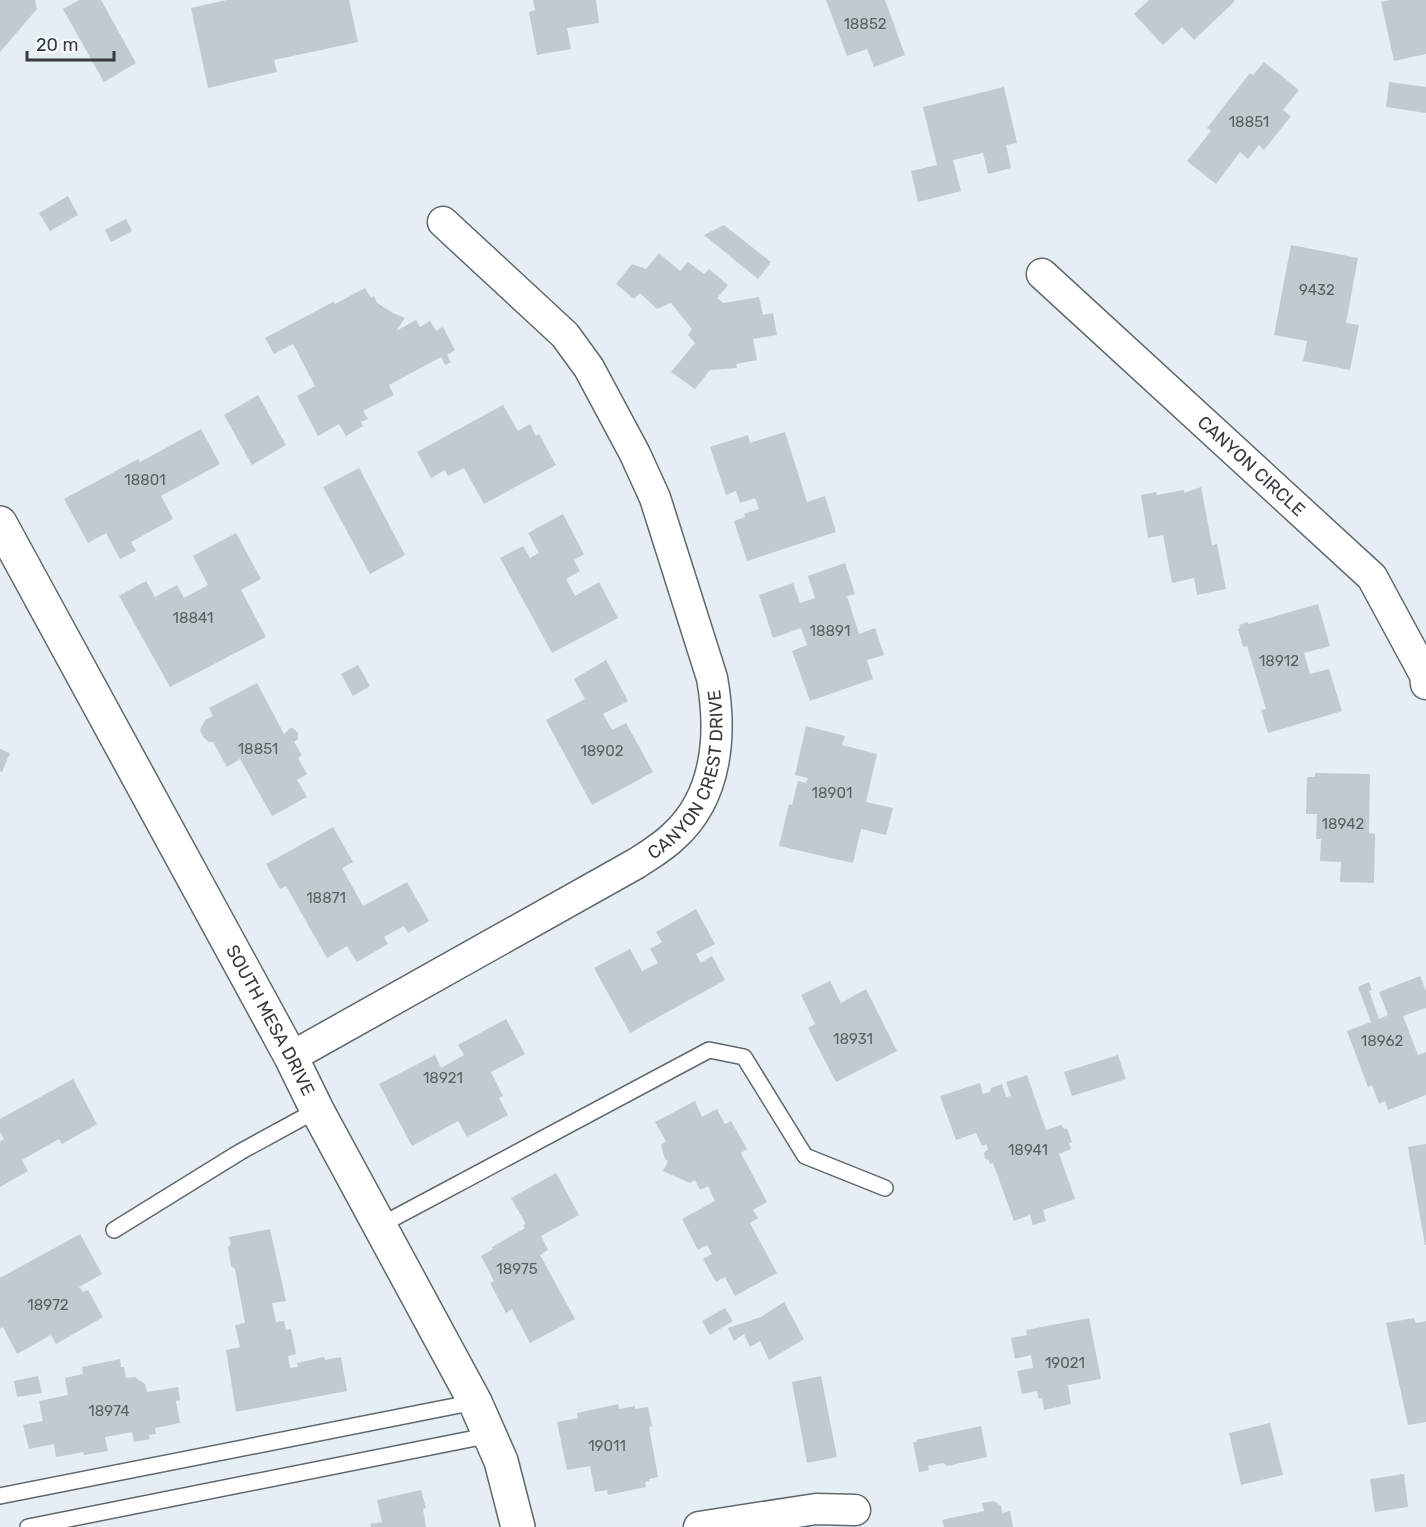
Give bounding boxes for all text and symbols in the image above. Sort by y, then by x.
house number: 18852 [843,15,887,33]
scale bar [27,24,114,62]
text: 20 m [36,34,78,56]
house number: 18851 [1229,113,1269,131]
house number: 9432 [1299,281,1335,299]
street label: CANYON CIRCLE [1193,411,1310,521]
house number: 18801 [124,471,166,489]
house number: 18841 [173,609,213,627]
house number: 18891 [810,622,850,640]
house number: 18912 [1259,652,1299,670]
street label: CANYON CREST DRIVE [643,688,728,864]
house number: 18851 [238,740,278,758]
house number: 18902 [580,742,624,760]
house number: 18901 [812,784,852,802]
house number: 18942 [1322,815,1365,833]
house number: 18871 [306,889,346,907]
street label: SOUTH MESA DRIVE [221,941,319,1099]
house number: 18931 [833,1030,873,1048]
house number: 18962 [1361,1032,1403,1050]
house number: 18921 [423,1069,463,1087]
house number: 18941 [1008,1141,1048,1159]
house number: 18975 [496,1260,538,1278]
house number: 18972 [27,1296,69,1314]
house number: 19021 [1045,1354,1085,1372]
house number: 18974 [88,1402,130,1420]
house number: 19011 [588,1437,626,1455]

